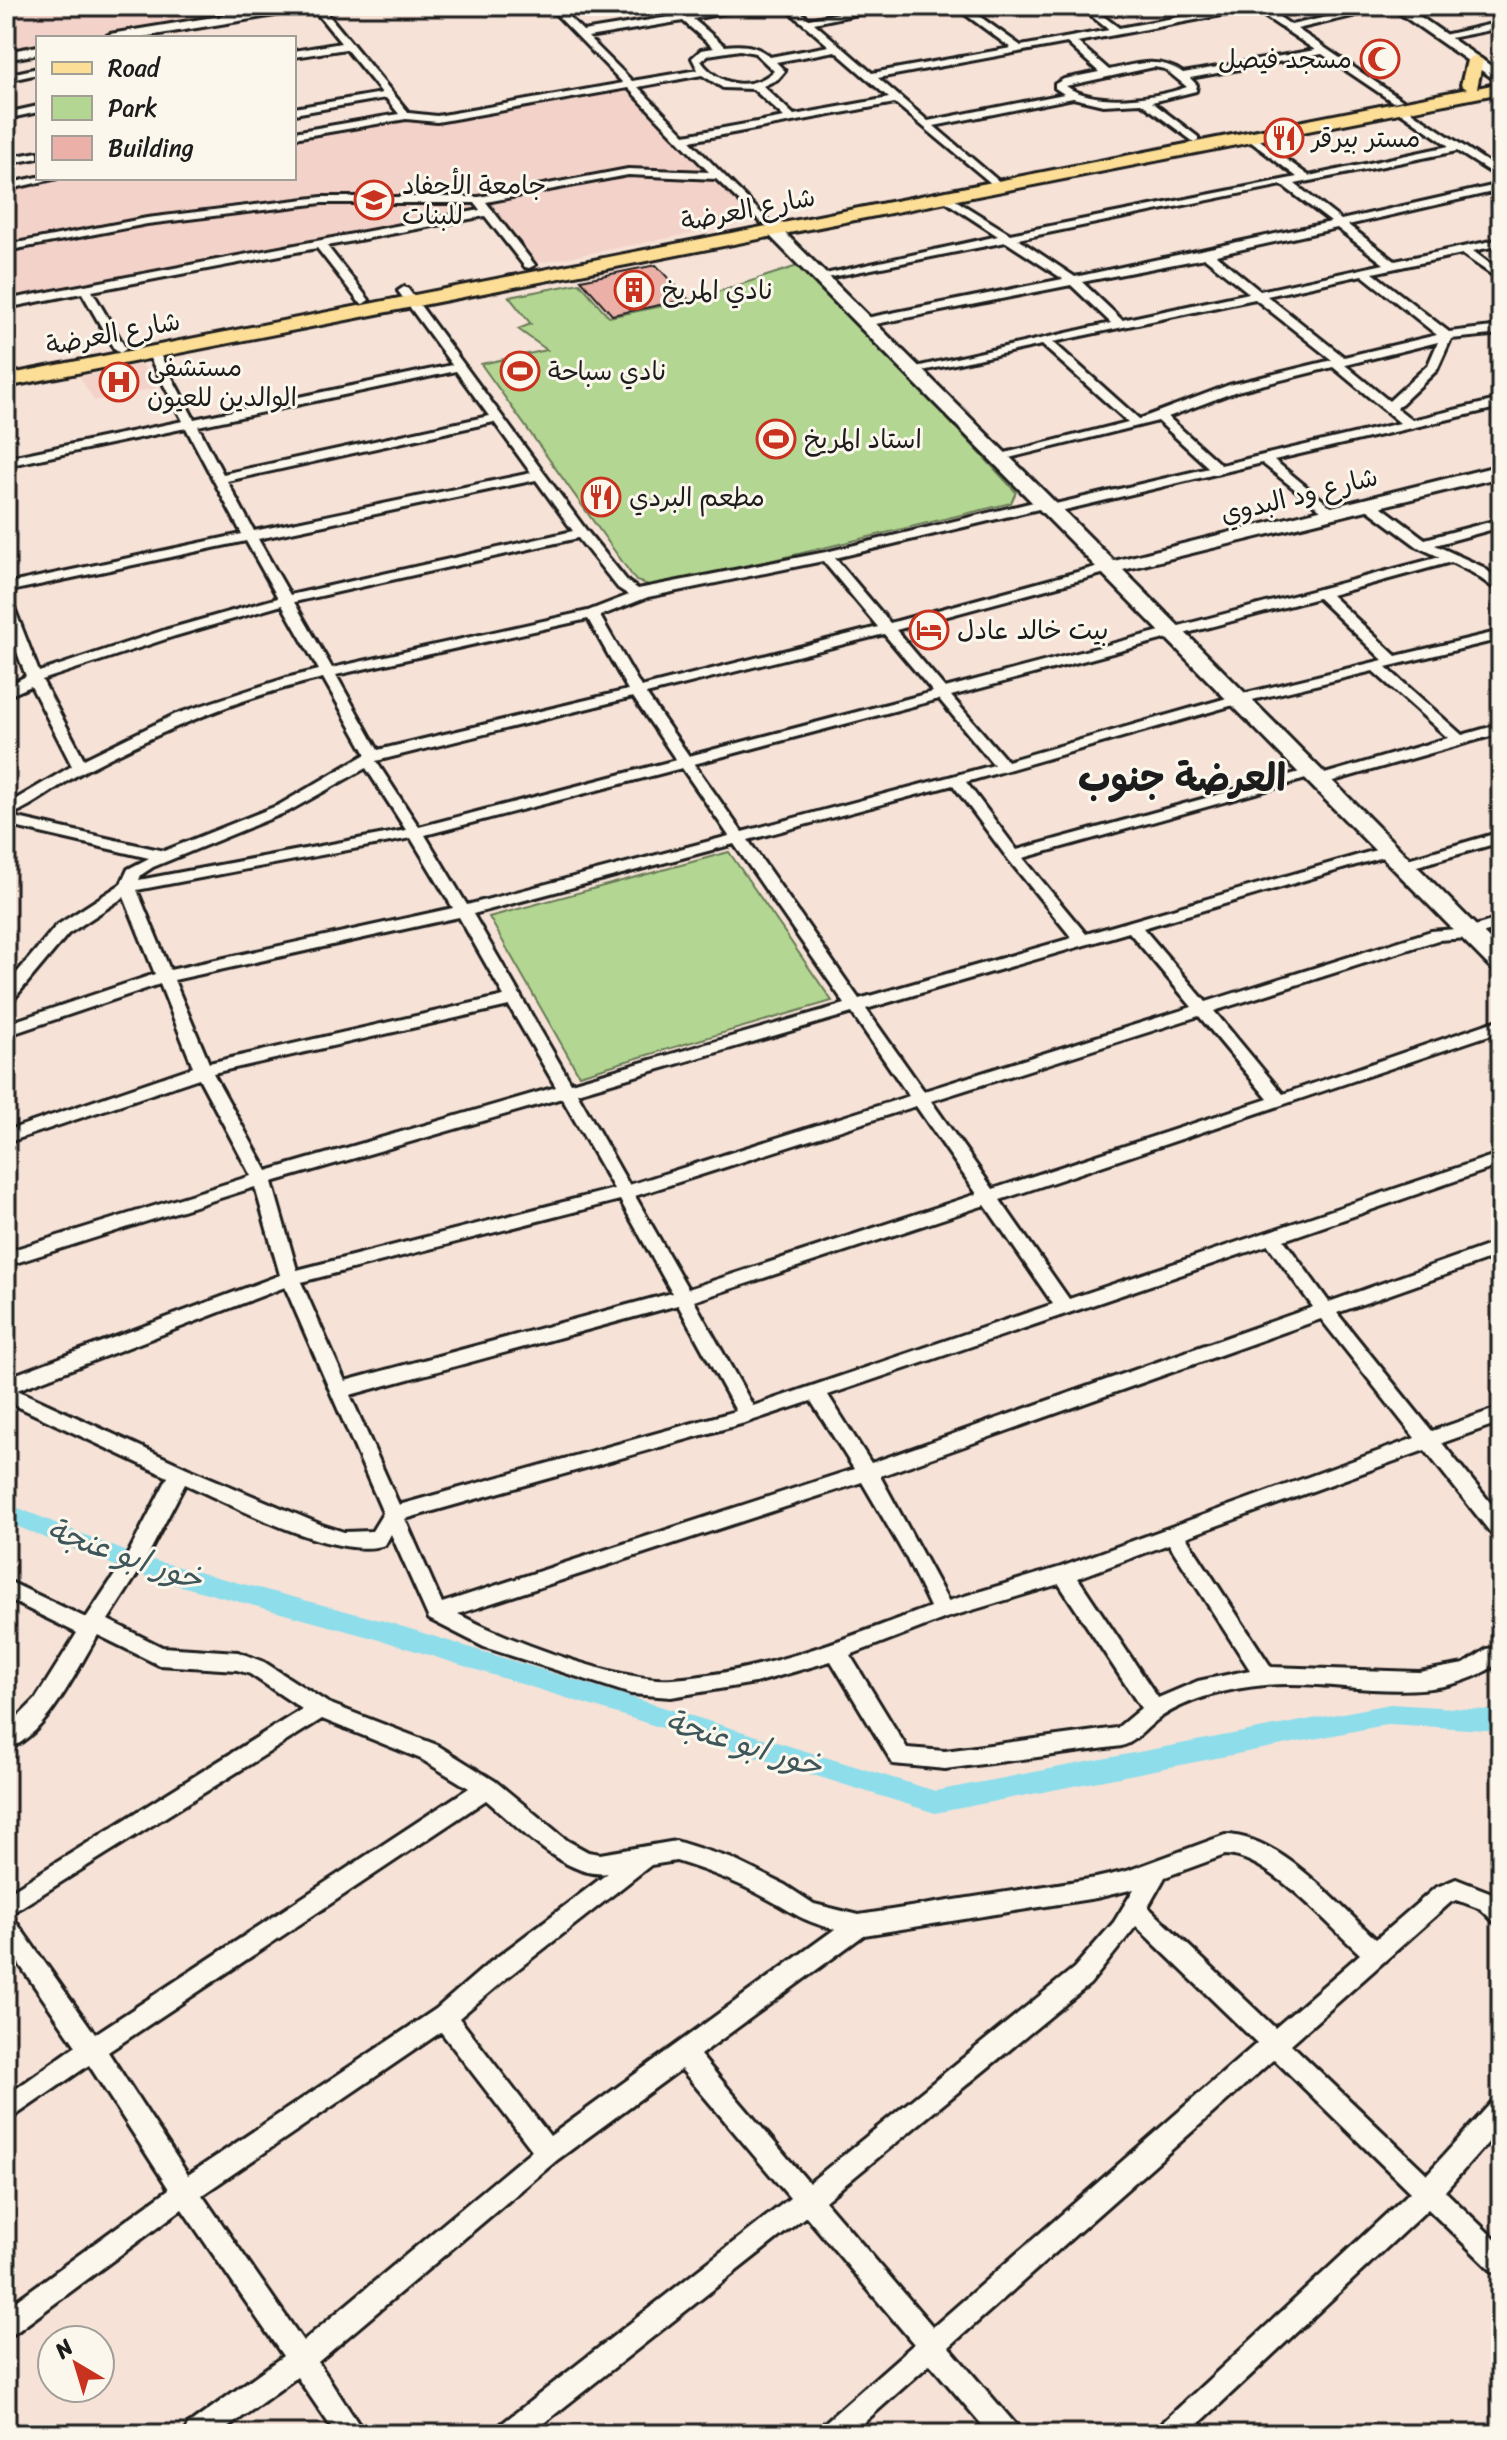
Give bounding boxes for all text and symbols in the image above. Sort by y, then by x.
legend [36,36,296,180]
place label: مسجد فيصل [1218,36,1352,82]
mosque icon: مسجد فيصل [1359,38,1401,80]
text: Road [108,47,162,89]
text: Park [108,87,157,129]
place label: مستر بيرقر [1310,115,1421,161]
restaurant icon: مستر بيرقر [1263,117,1305,159]
text: Building [108,127,194,169]
place label: جامعة الأحفاد للبنات [402,162,546,238]
street label: شارع العرضة [677,173,819,245]
school or university icon: جامعة الأحفاد للبنات [353,179,395,221]
place label: نادي المريخ [662,267,773,313]
building icon: نادي المريخ [613,269,655,311]
street label: شارع العرضة [42,297,184,369]
place label: مستشفى الوالدين للعيون [147,344,297,420]
place label: نادي سباحة [548,348,666,394]
sports icon: نادي سباحة [499,350,541,392]
hospital icon: مستشفى الوالدين للعيون [98,361,140,403]
place label: استاد المريخ [804,416,922,462]
sports icon: استاد المريخ [755,418,797,460]
street label: شارع ود البدوي [1215,453,1383,537]
place label: مطعم البردي [629,474,765,520]
restaurant icon: مطعم البردي [580,476,622,518]
place label: بيت خالد عادل [957,607,1109,653]
hotel icon: بيت خالد عادل [908,609,950,651]
district label: العرضة جنوب [1078,745,1286,812]
water label: خور ابو عنجة [39,1501,212,1608]
water label: خور ابو عنجة [658,1693,831,1795]
north arrow [36,2324,116,2404]
text: N [45,2328,83,2369]

